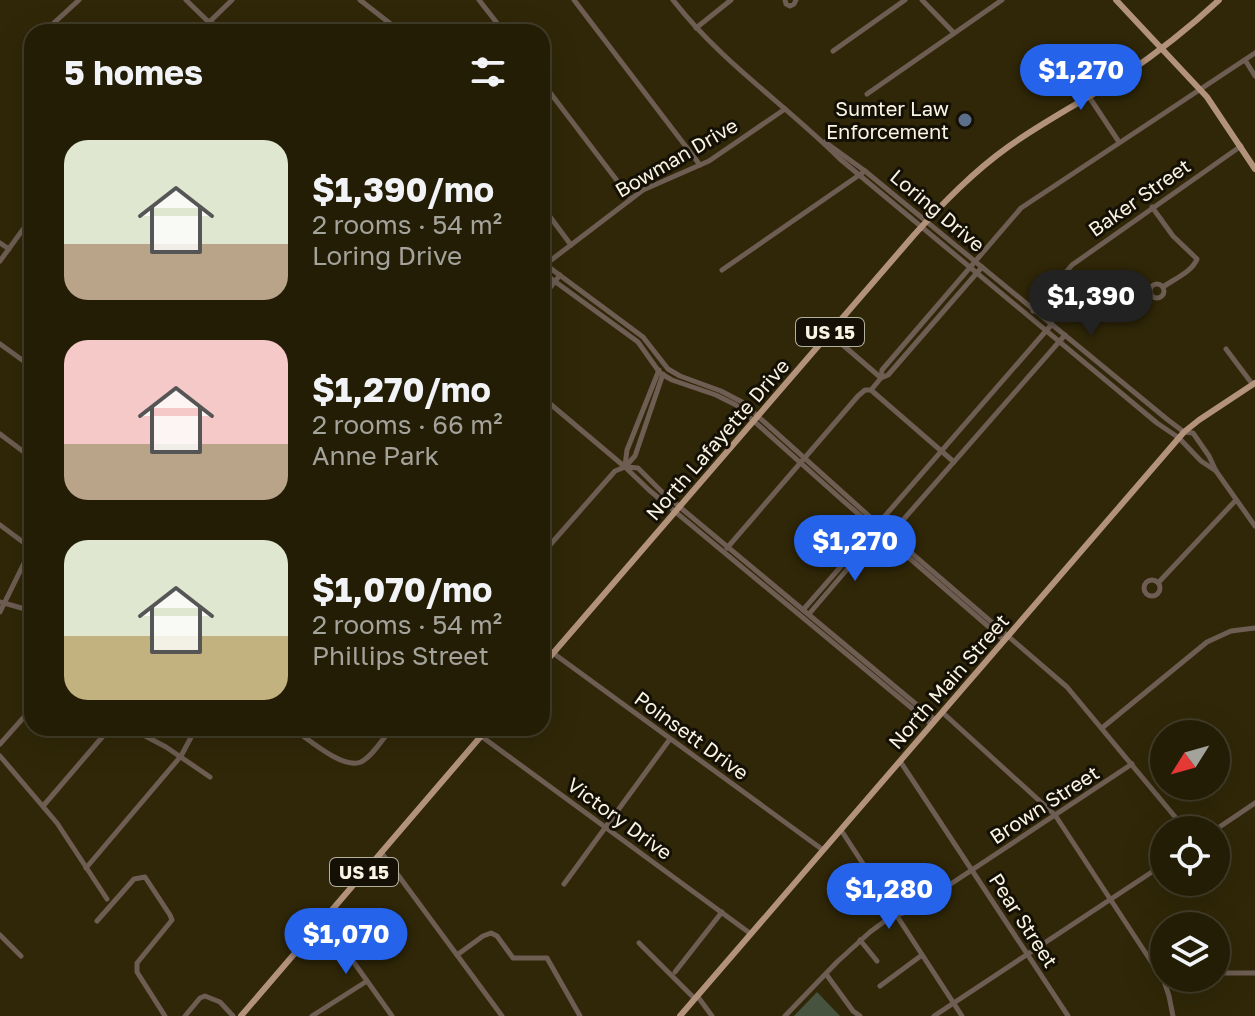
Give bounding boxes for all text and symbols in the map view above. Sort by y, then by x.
pin: $1,270 [1016,44,1146,112]
icon: filters [466,50,510,94]
text: 5 homes [64,52,203,92]
text: $1,270 [1038,54,1124,85]
place label: Sumter Law Enforcement [826,96,949,143]
marker: Sumter Law Enforcement [956,111,974,129]
street label: Bowman Drive [611,112,741,202]
street label: Baker Street [1083,153,1195,241]
street label: Loring Drive [886,164,990,256]
text: $1,390/mo [312,169,494,209]
icon: home [128,172,224,268]
text: 2 rooms · 54 m² [312,209,502,240]
text: Loring Drive [312,240,462,271]
pin: $1,390 [1026,270,1156,338]
text: $1,390 [1047,280,1135,311]
road number: US 15 [796,318,864,346]
street label: North Lafayette Drive [640,353,794,525]
text: $1,270/mo [312,369,491,409]
icon: home [128,372,224,468]
text: 2 rooms · 66 m² [312,409,503,440]
text: Anne Park [312,440,439,471]
pin: $1,270 [790,515,920,583]
text: $1,270 [812,525,898,556]
text: $1,070/mo [312,569,492,609]
icon: home [128,572,224,668]
text: 2 rooms · 54 m² [312,609,502,640]
street label: North Main Street [883,609,1013,753]
text: Phillips Street [312,640,489,671]
street label: Poinsett Drive [630,686,754,784]
north arrow [1150,720,1230,800]
map controls [1150,720,1230,992]
street label: Brown Street [985,760,1103,848]
street label: Victory Drive [563,772,677,864]
button: locate [1150,816,1230,896]
road number: US 15 [330,858,398,886]
pin: $1,280 [824,863,954,931]
street label: Pear Street [985,868,1063,972]
text: $1,280 [845,873,933,904]
pin: $1,070 [281,908,411,976]
button: layers [1150,912,1230,992]
text: $1,070 [302,918,390,949]

